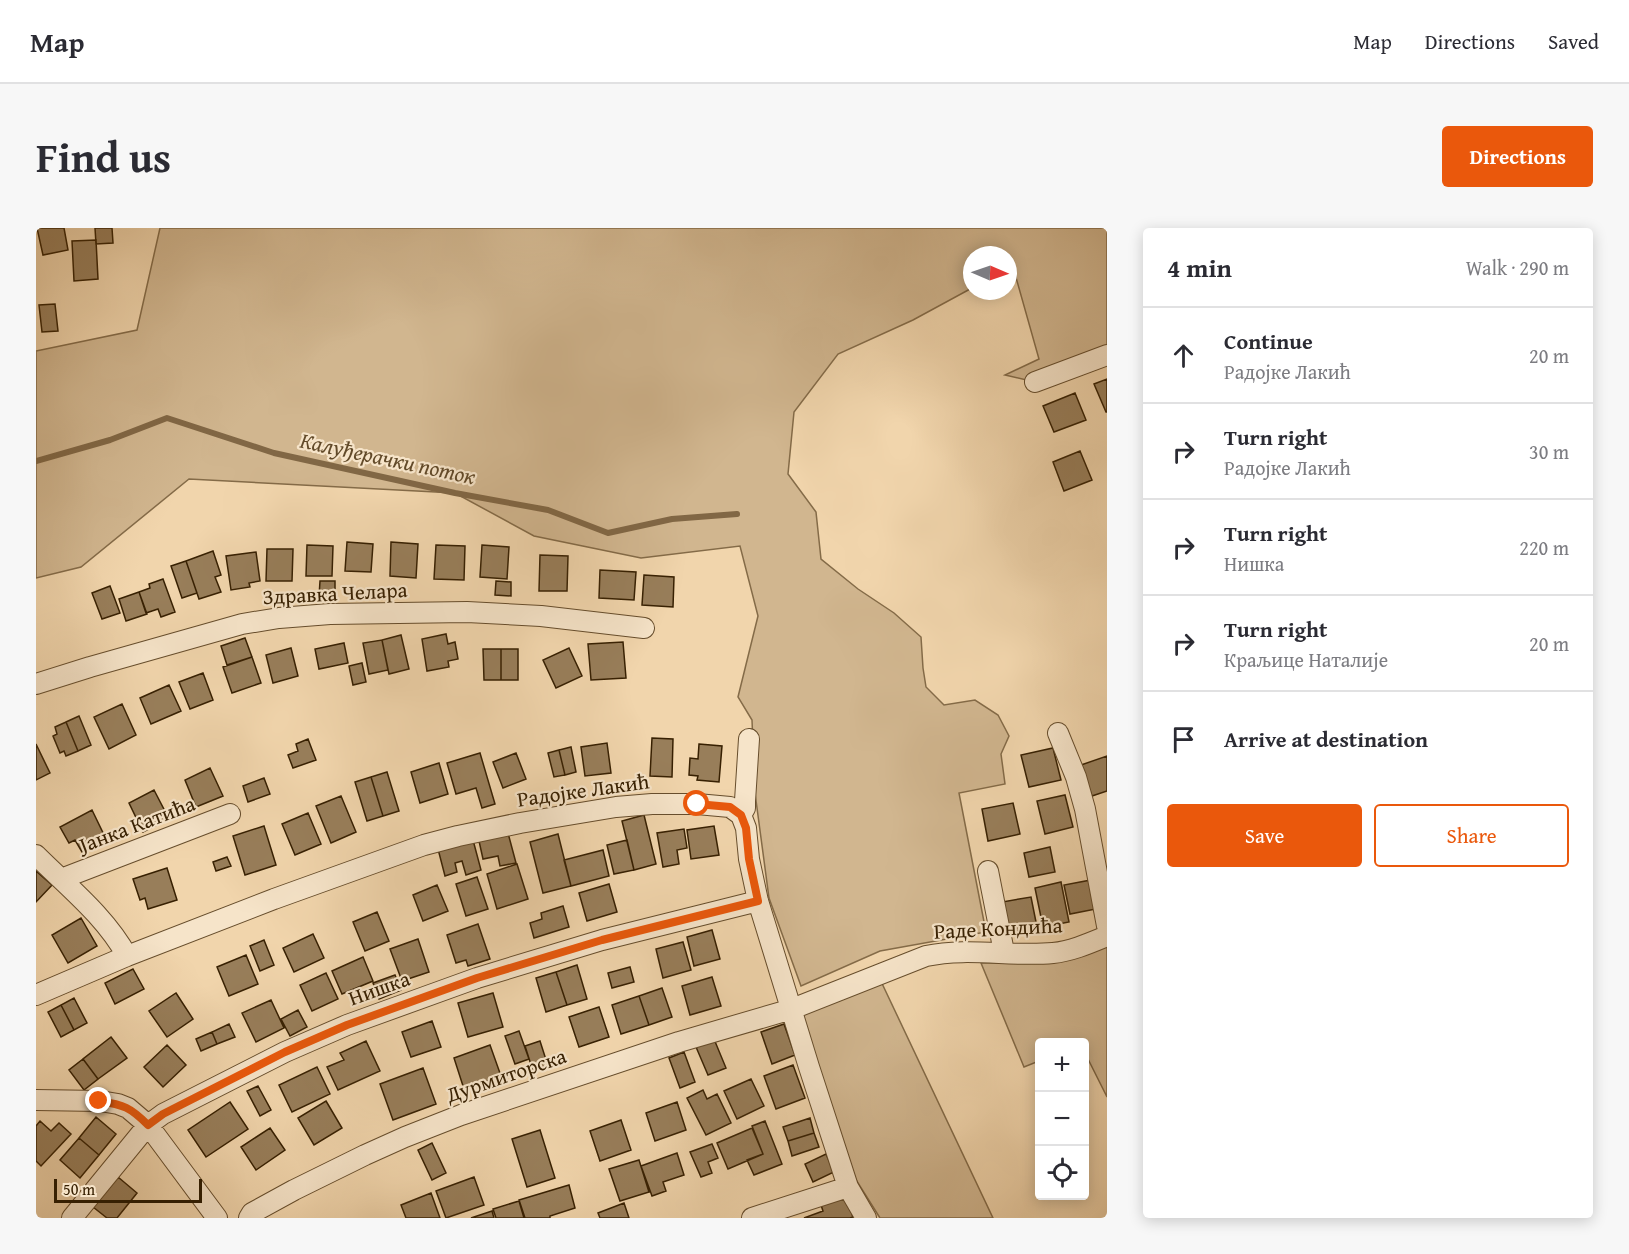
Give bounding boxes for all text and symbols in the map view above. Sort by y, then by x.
text: Map [30,21,84,62]
text: Map [1353,26,1392,57]
text: Directions [1425,26,1515,57]
text: Saved [1548,26,1599,57]
text: Find us [36,126,171,187]
button: Directions [1442,126,1593,187]
north arrow [963,246,1017,300]
text: 4 min [1167,248,1232,287]
text: Walk · 290 m [1466,253,1569,282]
text: Continue [1224,325,1313,357]
icon: ahead [1167,339,1200,372]
text: 20 m [1529,341,1569,370]
text: Радојке Лакић [1224,357,1351,386]
text: Turn right [1224,421,1327,453]
water label: Калуђерачки поток [297,424,479,492]
icon: right [1167,435,1200,468]
text: 30 m [1529,437,1569,466]
text: Радојке Лакић [1224,453,1351,482]
text: Turn right [1224,517,1327,549]
icon: right [1167,531,1200,564]
text: 220 m [1519,533,1569,562]
text: Нишка [1224,549,1284,578]
street label: Здравка Челара [262,574,408,612]
text: Turn right [1224,613,1327,645]
icon: right [1167,627,1200,660]
text: 20 m [1529,629,1569,658]
text: Краљице Наталије [1224,645,1388,674]
icon: arrive [1167,723,1200,756]
text: Arrive at destination [1224,723,1428,755]
street label: Радојке Лакић [515,765,651,815]
street label: Јанка Катића [72,788,199,861]
route start [683,790,709,816]
button: Save [1167,804,1362,867]
button: Share [1374,804,1569,867]
street label: Раде Кондића [933,909,1063,947]
street label: Нишка [344,963,414,1013]
map controls [1035,1038,1089,1200]
button: + [1035,1038,1089,1092]
street label: Дурмиторска [441,1040,570,1110]
route end [85,1087,111,1113]
button: − [1035,1092,1089,1146]
button: locate [1035,1146,1089,1200]
scale bar [54,1176,202,1204]
text: 50 m [63,1177,95,1201]

